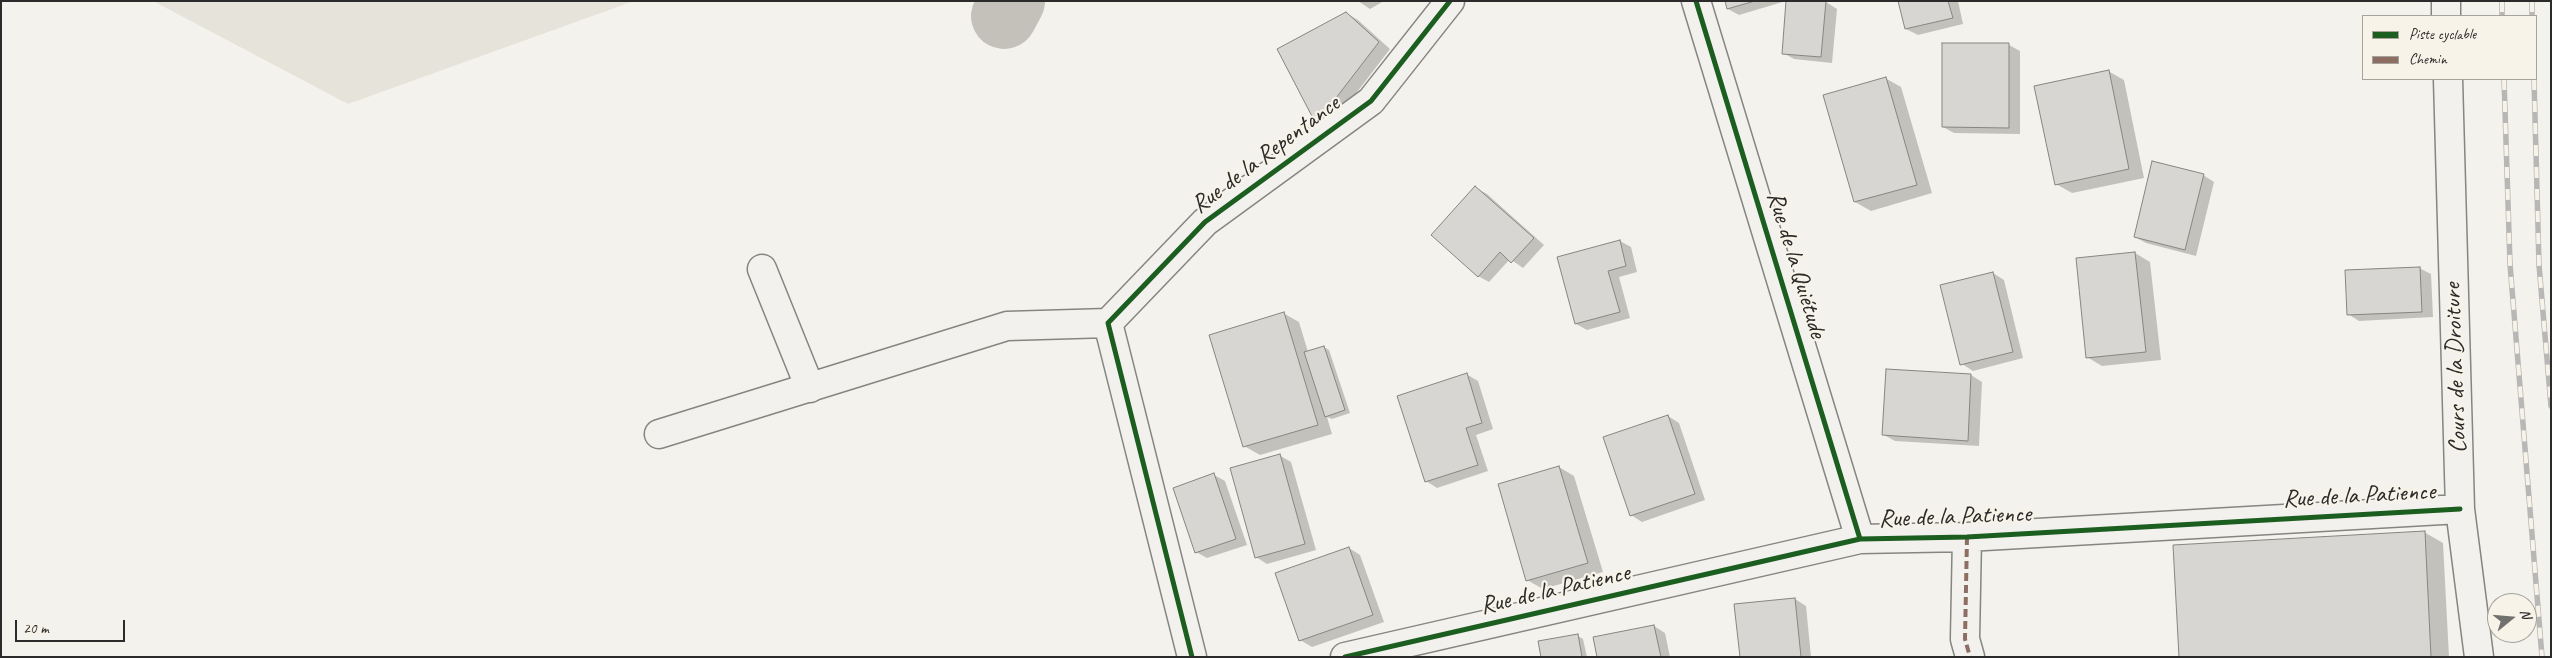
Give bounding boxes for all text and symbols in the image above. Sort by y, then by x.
legend [2362,15,2537,80]
text: Piste cyclable [2409,25,2476,44]
text: Chemin [2409,50,2447,69]
street label: Rue de la Repentance [1186,89,1346,221]
street label: Rue de la Quiétude [1760,188,1832,342]
street label: Cours de la Droiture [2438,282,2474,454]
street label: Rue de la Patience [2282,477,2436,515]
street label: Rue de la Patience [1878,499,2032,535]
street label: Rue de la Patience [1477,558,1633,622]
north arrow [2487,593,2537,643]
text: N [2516,607,2535,620]
scale bar [18,610,128,642]
text: 20 m [23,619,49,638]

